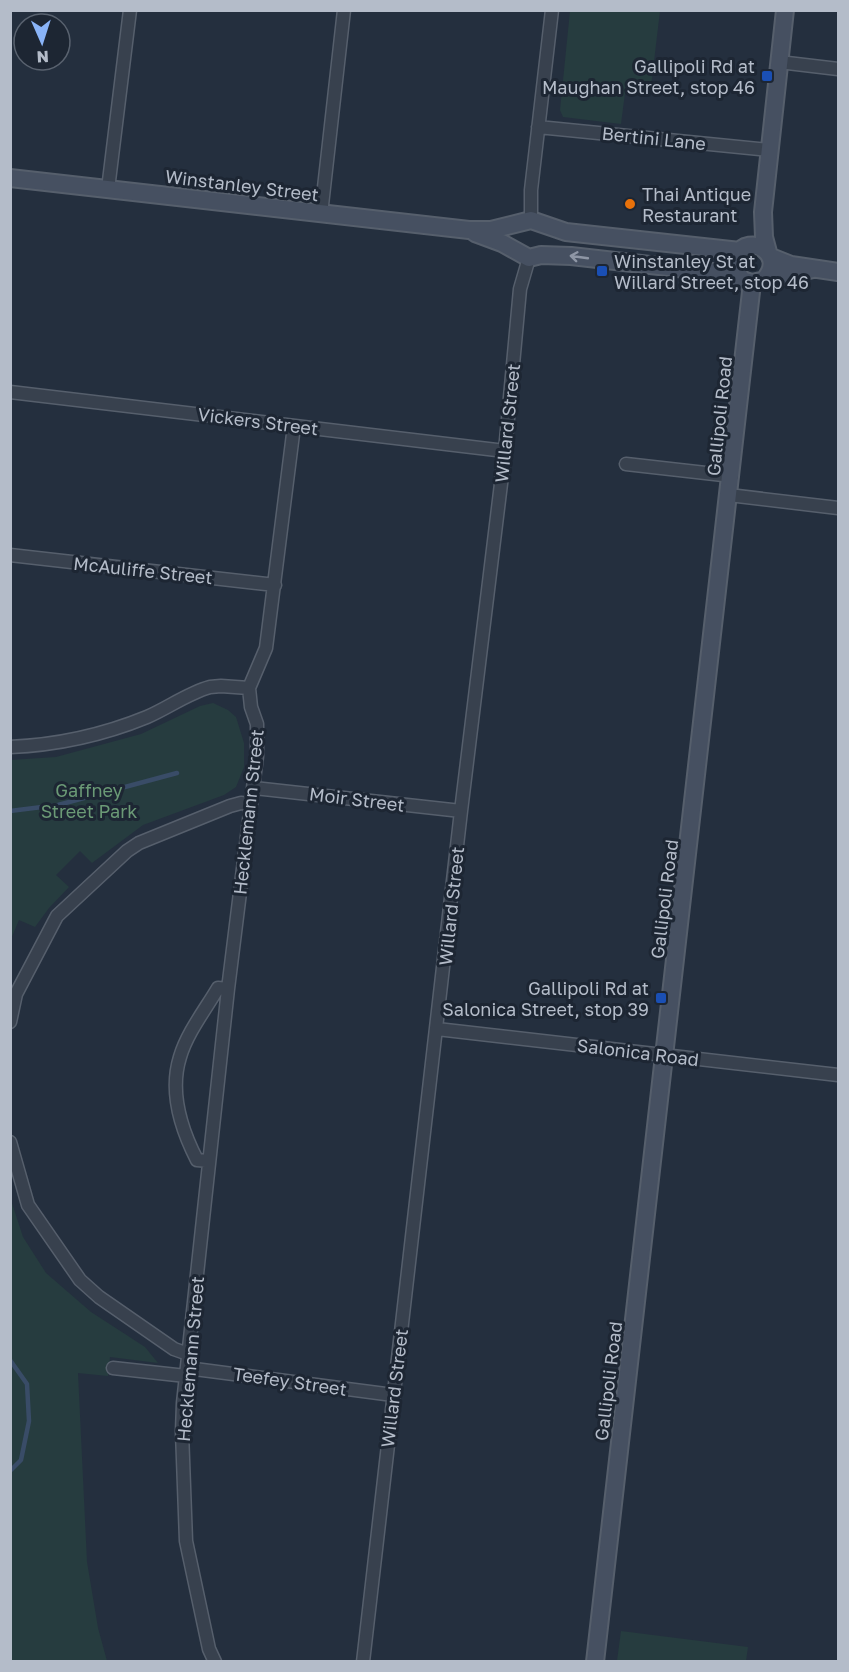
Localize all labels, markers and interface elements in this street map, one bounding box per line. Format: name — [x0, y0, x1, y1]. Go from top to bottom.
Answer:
north arrow — [12, 12, 72, 72]
text: N — [36, 47, 49, 67]
place label: Gallipoli Rd at Maughan Street, stop 46 — [542, 55, 755, 98]
marker: Gallipoli Rd at Maughan Street, stop 46 — [760, 69, 774, 83]
street label: Bertini Lane — [601, 122, 707, 154]
street label: Winstanley Street — [164, 165, 320, 205]
place label: Thai Antique Restaurant — [642, 183, 751, 226]
marker: Thai Antique Restaurant — [623, 197, 637, 211]
place label: Winstanley St at Willard Street, stop 46 — [614, 250, 809, 293]
one-way arrow — [569, 252, 589, 263]
marker: Winstanley St at Willard Street, stop 46 — [595, 264, 609, 278]
street label: Gallipoli Road — [702, 355, 736, 477]
street label: Willard Street — [490, 362, 524, 484]
street label: Vickers Street — [196, 403, 320, 439]
street label: McAuliffe Street — [72, 552, 214, 588]
street label: Hecklemann Street — [228, 728, 268, 896]
park label: Gaffney Street Park — [41, 779, 137, 822]
street label: Moir Street — [308, 782, 406, 816]
street label: Gallipoli Road — [646, 838, 682, 960]
street label: Willard Street — [434, 845, 468, 967]
place label: Gallipoli Rd at Salonica Street, stop 39 — [442, 977, 649, 1020]
marker: Gallipoli Rd at Salonica Street, stop 39 — [654, 991, 668, 1005]
street label: Salonica Road — [576, 1034, 700, 1070]
street label: Hecklemann Street — [172, 1275, 208, 1443]
street label: Gallipoli Road — [590, 1320, 626, 1442]
street label: Willard Street — [376, 1327, 412, 1449]
street label: Teefey Street — [232, 1362, 348, 1400]

